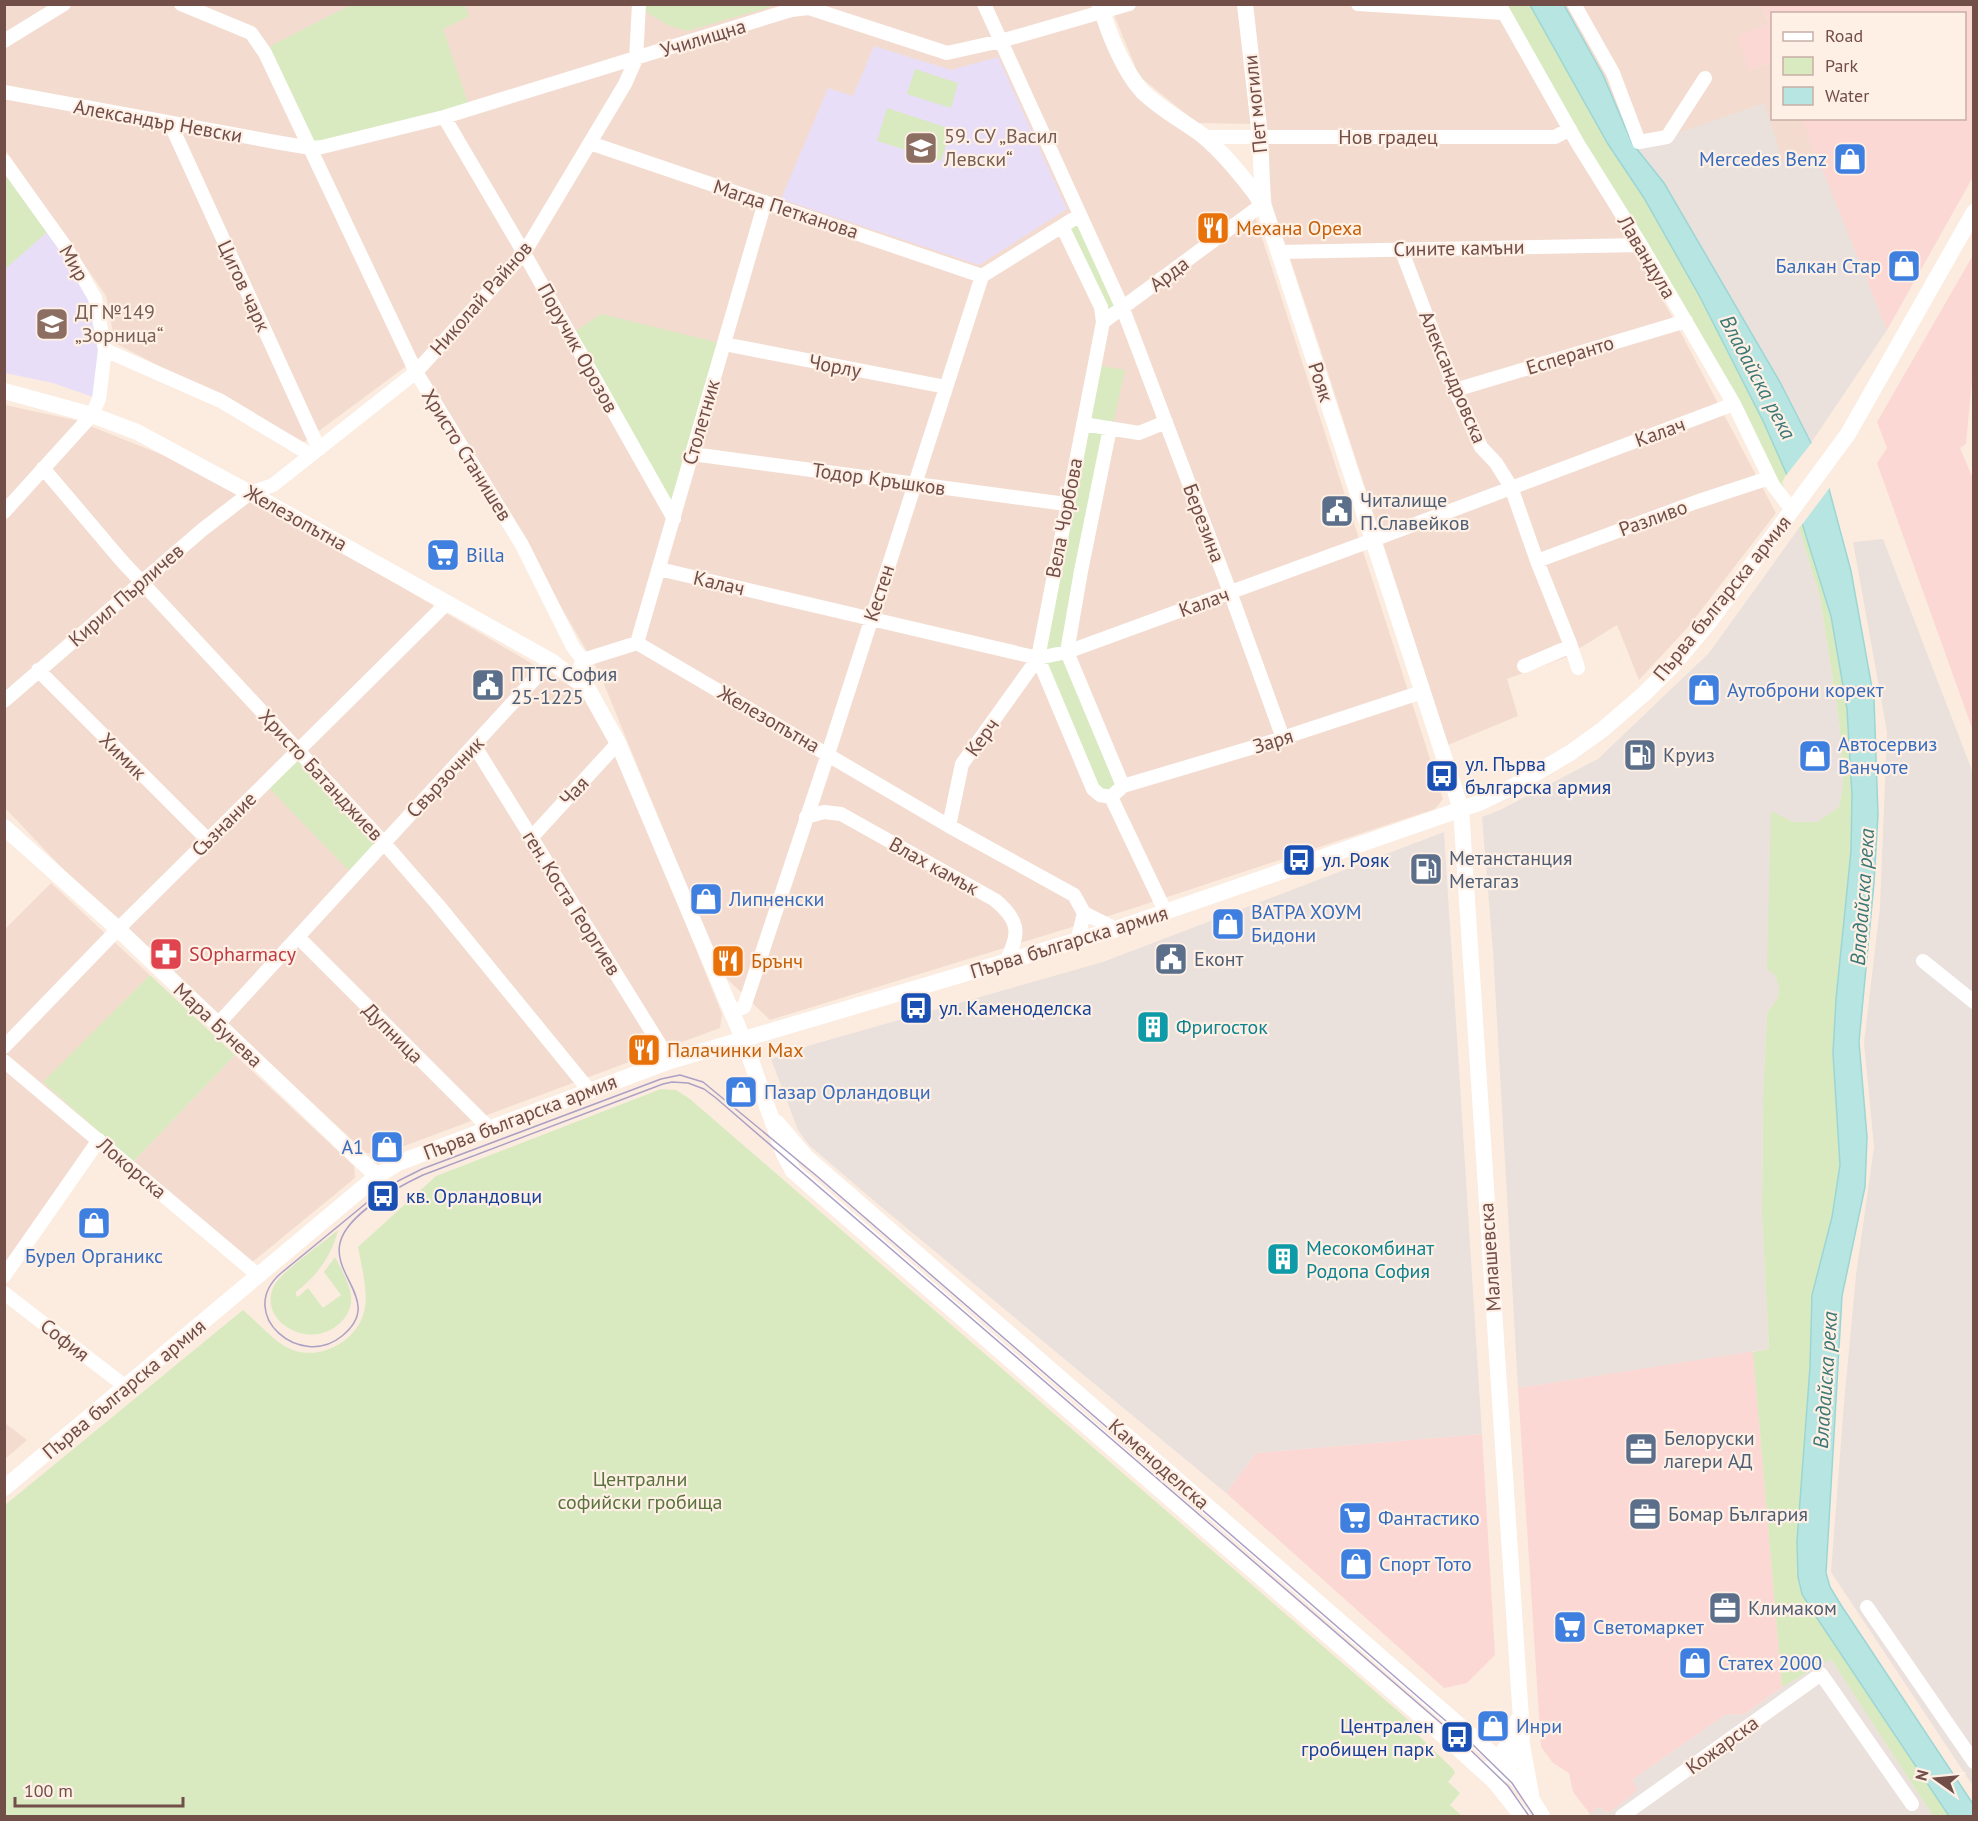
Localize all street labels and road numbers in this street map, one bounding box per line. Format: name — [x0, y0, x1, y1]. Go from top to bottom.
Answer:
street label: Училищна — [657, 13, 749, 63]
street label: Пет могили — [1237, 53, 1273, 155]
street label: Александър Невски — [72, 93, 244, 149]
street label: Нов градец — [1338, 124, 1438, 150]
street label: Магда Петканова — [710, 173, 862, 245]
street label: Лавандула — [1611, 210, 1682, 304]
street label: Сините камъни — [1393, 234, 1525, 262]
street label: Николай Райнов — [424, 235, 538, 361]
street label: Цигов чарк — [212, 236, 277, 336]
street label: Мир — [53, 240, 95, 286]
street label: Арда — [1144, 251, 1194, 297]
street label: Поручик Орозов — [532, 279, 624, 417]
street label: Александровска — [1413, 307, 1493, 447]
street label: Есперанто — [1523, 329, 1617, 381]
street label: Чорлу — [807, 348, 864, 384]
street label: Рояк — [1302, 359, 1340, 406]
street label: Столетник — [676, 376, 726, 468]
street label: Христо Станишев — [416, 384, 518, 526]
street label: Калач — [1631, 411, 1689, 453]
street label: Вела Чорбова — [1040, 456, 1088, 580]
street label: Тодор Кръшков — [811, 457, 947, 501]
street label: Железопътна — [239, 479, 352, 557]
street label: Березина — [1177, 480, 1231, 566]
street label: Разливо — [1615, 494, 1691, 542]
street label: Първа българска армия — [1647, 510, 1797, 686]
street label: Кирил Пърличев — [63, 538, 189, 652]
street label: Кестен — [858, 561, 900, 625]
street label: Калач — [691, 564, 747, 602]
street label: Калач — [1175, 581, 1233, 623]
street label: Железопътна — [712, 679, 825, 759]
street label: Христо Батанджиев — [253, 704, 389, 846]
street label: Керч — [959, 712, 1005, 762]
street label: Заря — [1250, 723, 1296, 759]
street label: Химик — [94, 727, 153, 786]
street label: Свързочник — [400, 730, 490, 823]
street label: Чая — [554, 771, 594, 811]
street label: Съзнание — [186, 786, 262, 862]
street label: ген. Коста Георгиев — [517, 826, 627, 980]
street label: Влах камък — [885, 831, 984, 901]
street label: Първа българска армия — [967, 900, 1171, 984]
street label: Мара Бунева — [168, 977, 268, 1073]
street label: Дупница — [357, 997, 429, 1069]
street label: Първа българска армия — [419, 1068, 621, 1166]
street label: Локорска — [91, 1131, 172, 1205]
street label: Малашевска — [1473, 1202, 1507, 1312]
street label: София — [35, 1313, 95, 1367]
street label: Първа българска армия — [37, 1313, 211, 1465]
street label: Каменоделска — [1103, 1413, 1215, 1515]
street label: Кожарска — [1680, 1710, 1764, 1780]

